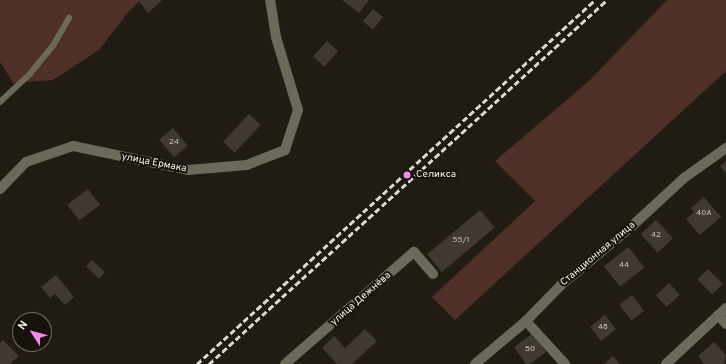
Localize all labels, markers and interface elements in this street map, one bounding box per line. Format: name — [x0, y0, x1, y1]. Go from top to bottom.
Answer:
house number: 24 — [169, 138, 179, 148]
street label: улица Ермака — [121, 151, 187, 175]
marker: Селикса — [401, 169, 413, 181]
place label: Селикса — [416, 169, 456, 181]
house number: 40А — [696, 209, 712, 219]
street label: Станционная улица — [558, 219, 638, 289]
house number: 42 — [651, 231, 661, 241]
house number: 55/1 — [453, 236, 469, 246]
house number: 44 — [619, 261, 629, 271]
street label: улица Дежнёва — [328, 270, 394, 328]
north arrow — [12, 312, 52, 352]
text: N — [15, 318, 31, 333]
house number: 48 — [598, 323, 608, 333]
house number: 50 — [525, 345, 535, 355]

